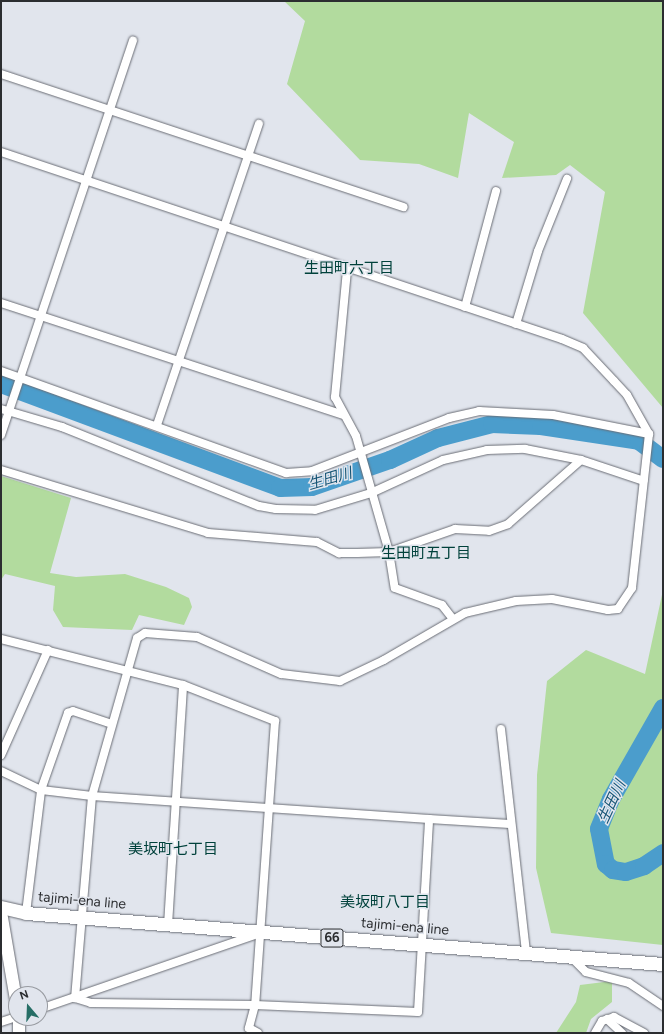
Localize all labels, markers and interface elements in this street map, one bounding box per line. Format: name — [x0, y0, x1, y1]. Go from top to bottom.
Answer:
district label: 生田町六丁目 — [304, 260, 394, 278]
water label: 生田川 — [306, 464, 354, 494]
district label: 生田町五丁目 — [381, 545, 471, 563]
water label: 生田川 — [594, 778, 630, 826]
district label: 美坂町七丁目 — [128, 841, 218, 859]
street label: tajimi-ena line — [37, 889, 127, 913]
district label: 美坂町八丁目 — [340, 894, 430, 912]
street label: tajimi-ena line — [360, 915, 450, 939]
road number: 66 — [320, 927, 344, 949]
north arrow — [8, 986, 48, 1026]
text: N — [18, 988, 30, 1003]

